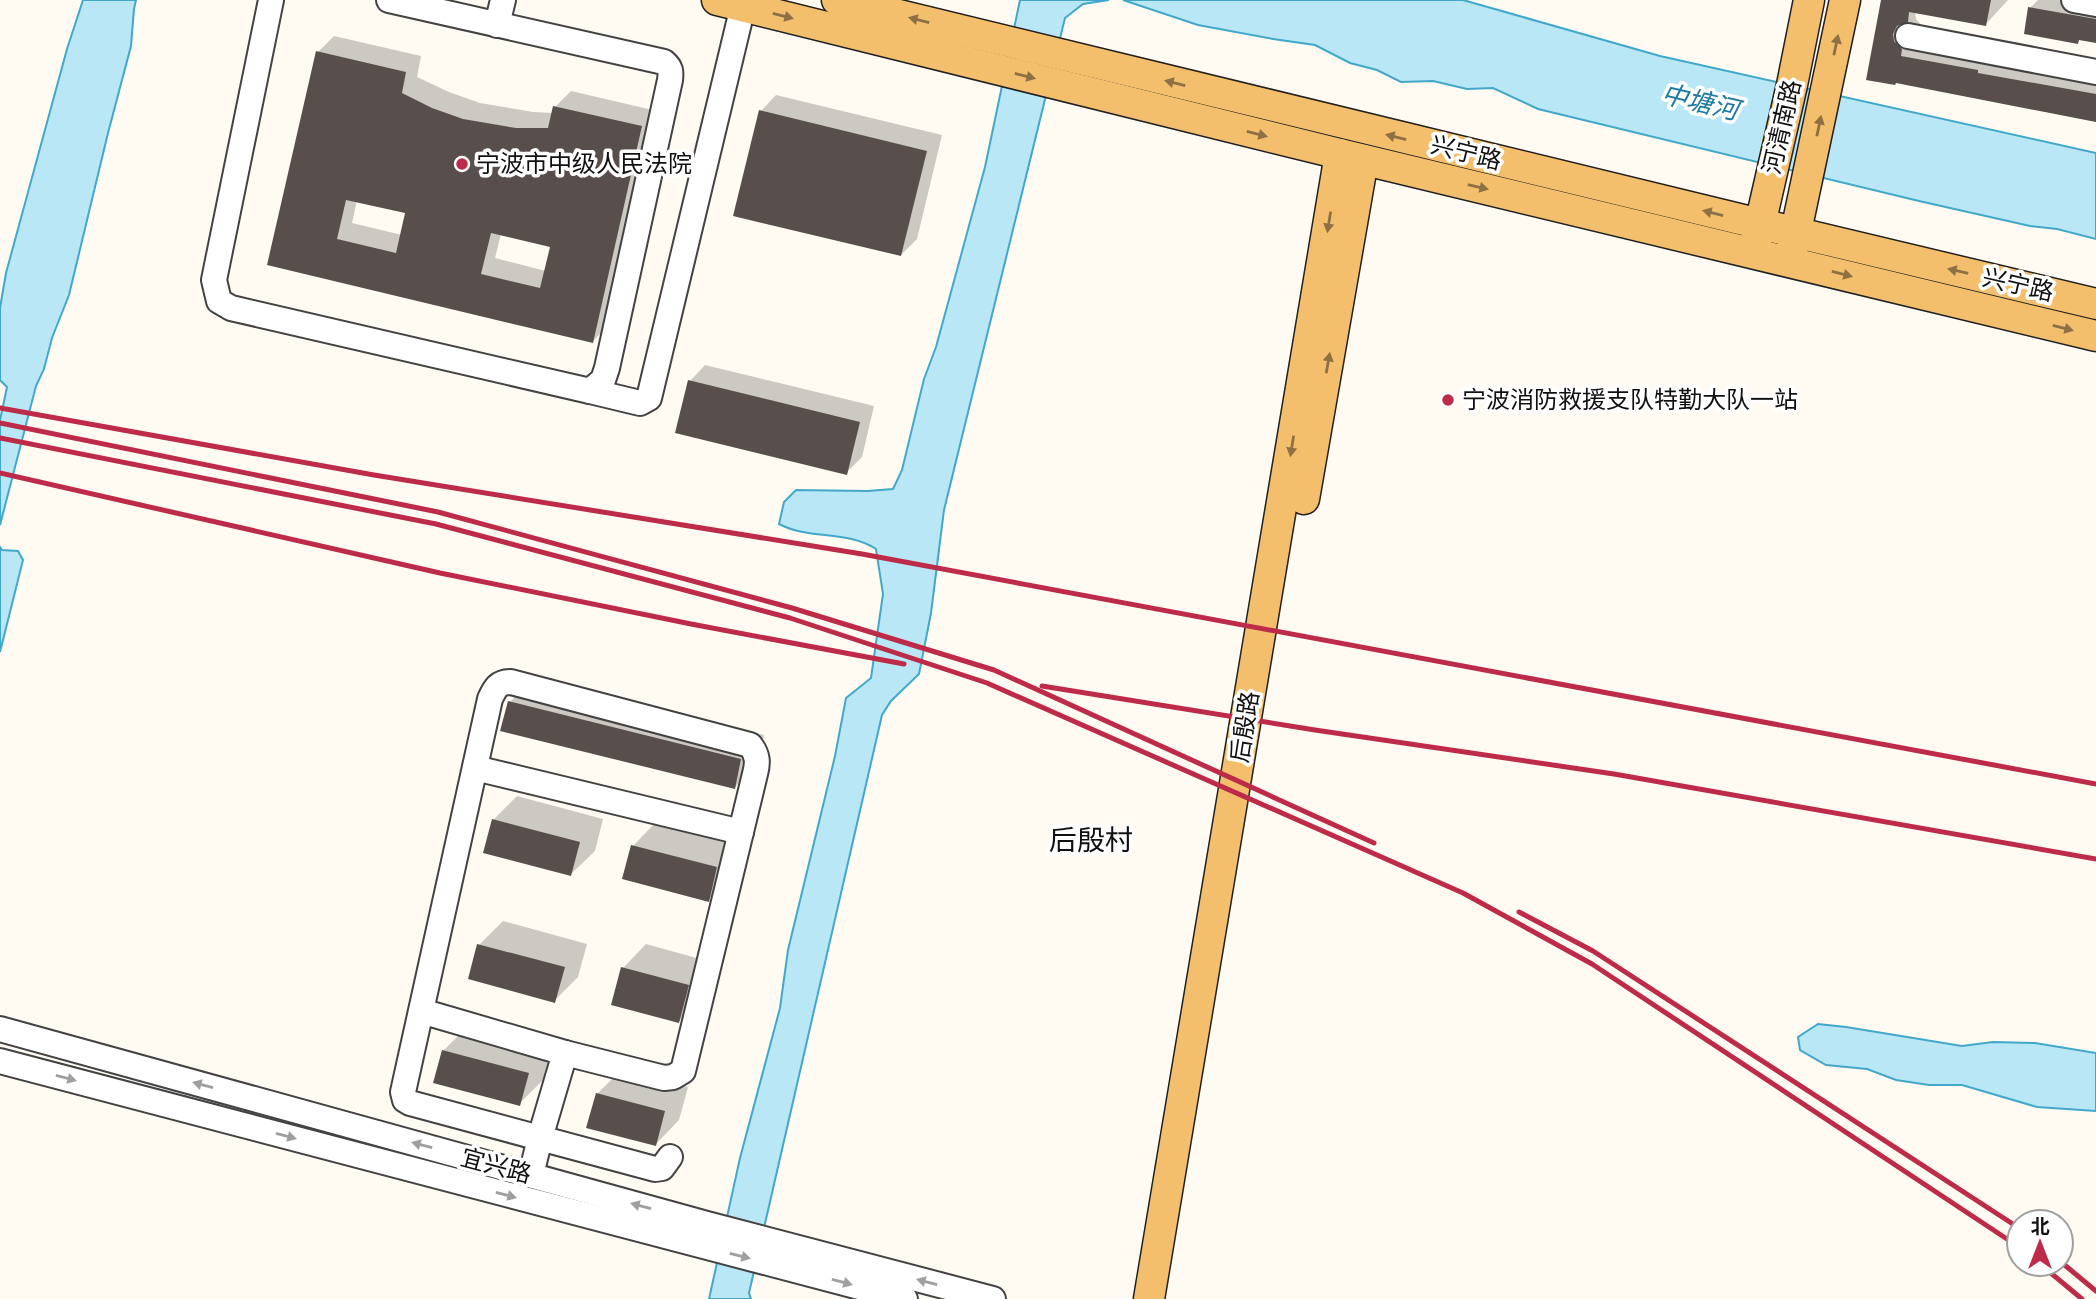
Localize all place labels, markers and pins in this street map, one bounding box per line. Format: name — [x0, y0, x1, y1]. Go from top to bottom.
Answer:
place label: 宁波市中级人民法院 — [476, 150, 692, 178]
marker: 宁波市中级人民法院 — [454, 156, 470, 172]
place label: 宁波消防救援支队特勤大队一站 — [1462, 386, 1798, 414]
marker: 宁波消防救援支队特勤大队一站 — [1440, 392, 1456, 408]

